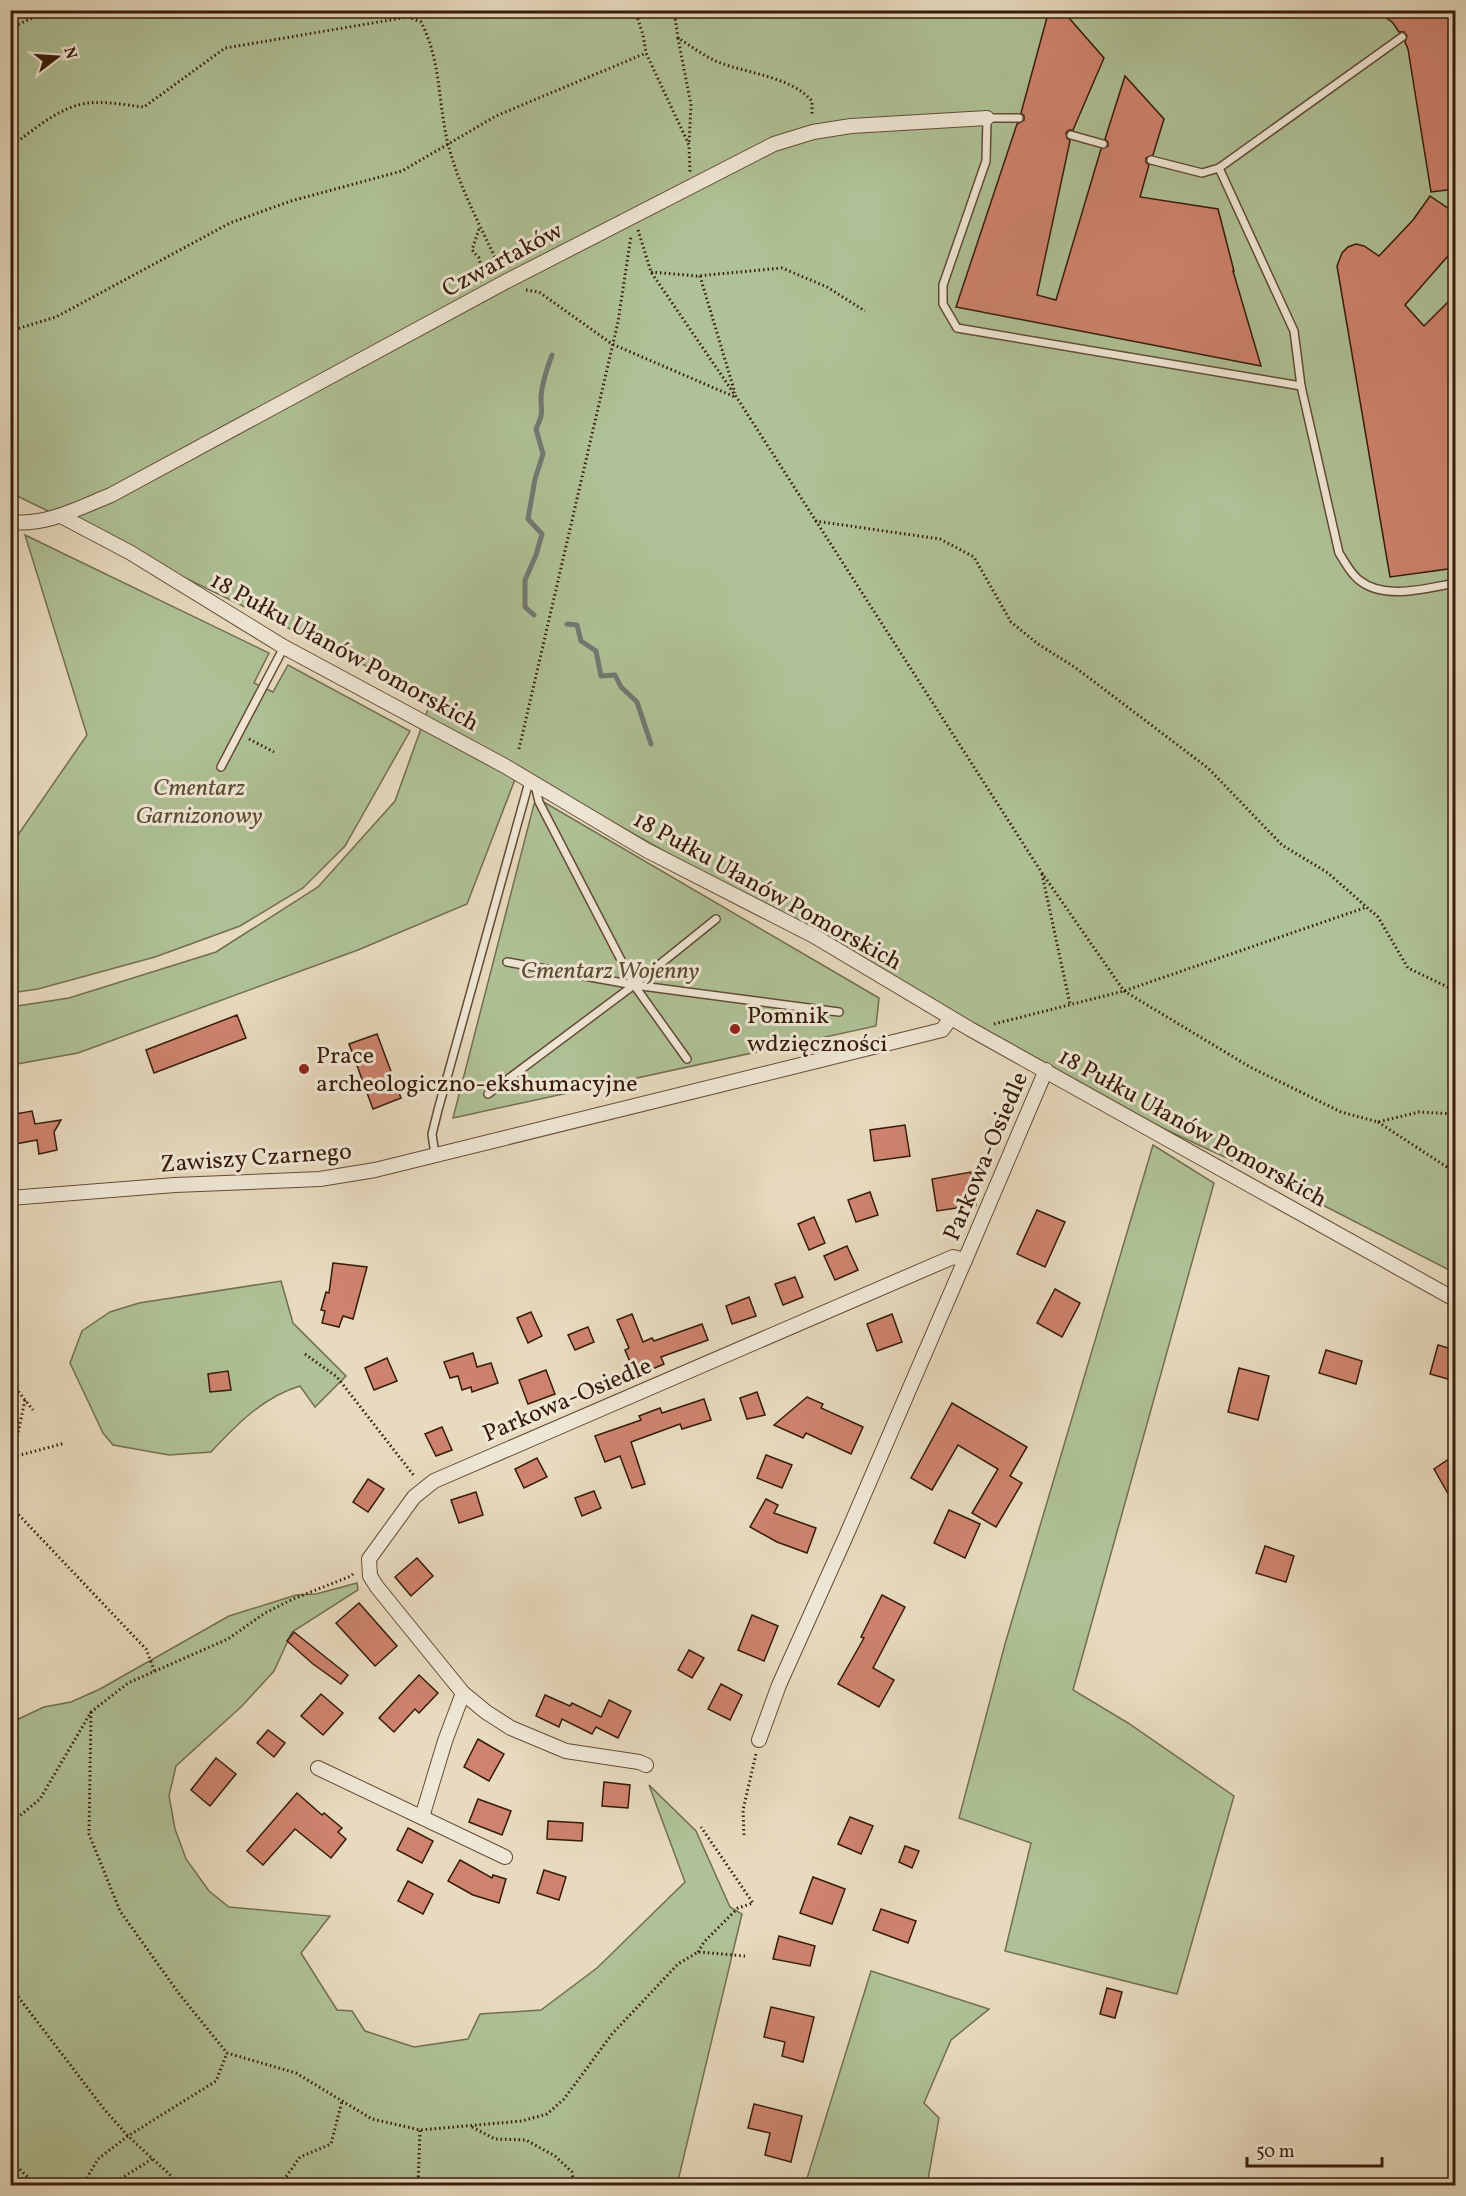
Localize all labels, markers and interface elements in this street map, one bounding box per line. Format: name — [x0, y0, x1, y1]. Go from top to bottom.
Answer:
north arrow — [27, 27, 87, 87]
text: N — [57, 44, 82, 62]
street label: Czwartaków — [436, 214, 570, 307]
street label: 18 Pułku Ułanów Pomorskich — [203, 565, 485, 741]
park label: Cmentarz Garnizonowy — [135, 772, 263, 834]
street label: 18 Pułku Ułanów Pomorskich — [626, 804, 908, 980]
park label: Cmentarz Wojenny — [521, 955, 699, 989]
place label: Pomnik wdzięczności — [747, 1000, 888, 1062]
marker: Pomnik wdzięczności — [728, 1022, 742, 1036]
place label: Prace archeologiczno-ekshumacyjne — [316, 1040, 638, 1102]
street label: 18 Pułku Ułanów Pomorskich — [1051, 1041, 1333, 1217]
marker: Prace archeologiczno-ekshumacyjne — [297, 1062, 311, 1076]
street label: Parkowa-Osiedle — [936, 1067, 1038, 1247]
street label: Zawiszy Czarnego — [159, 1135, 353, 1183]
street label: Parkowa-Osiedle — [478, 1350, 658, 1452]
scale bar — [1247, 2130, 1382, 2168]
text: 50 m — [1256, 2140, 1295, 2165]

